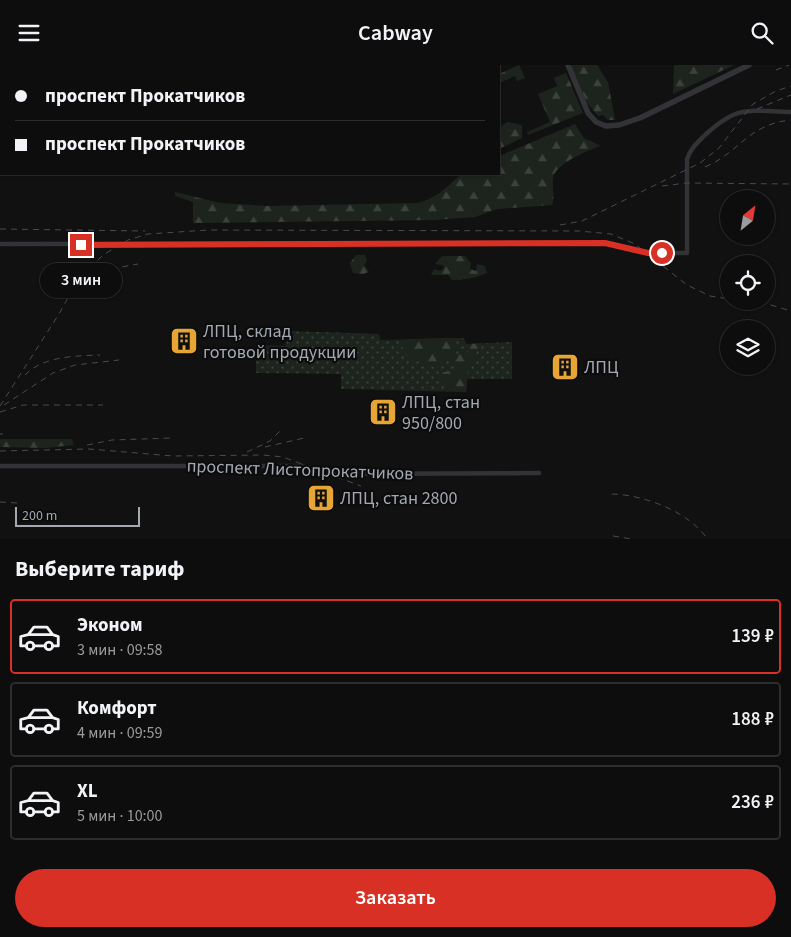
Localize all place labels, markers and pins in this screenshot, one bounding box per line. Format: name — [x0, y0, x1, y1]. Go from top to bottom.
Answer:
place label: ЛПЦ, склад готовой продукции — [203, 319, 356, 365]
building icon: ЛПЦ, склад готовой продукции — [169, 326, 199, 356]
building icon: ЛПЦ — [550, 352, 580, 382]
place label: ЛПЦ — [584, 355, 619, 380]
place label: ЛПЦ, стан 950/800 — [402, 390, 480, 436]
building icon: ЛПЦ, стан 950/800 — [368, 397, 398, 427]
building icon: ЛПЦ, стан 2800 — [306, 483, 336, 513]
place label: ЛПЦ, стан 2800 — [340, 486, 457, 511]

